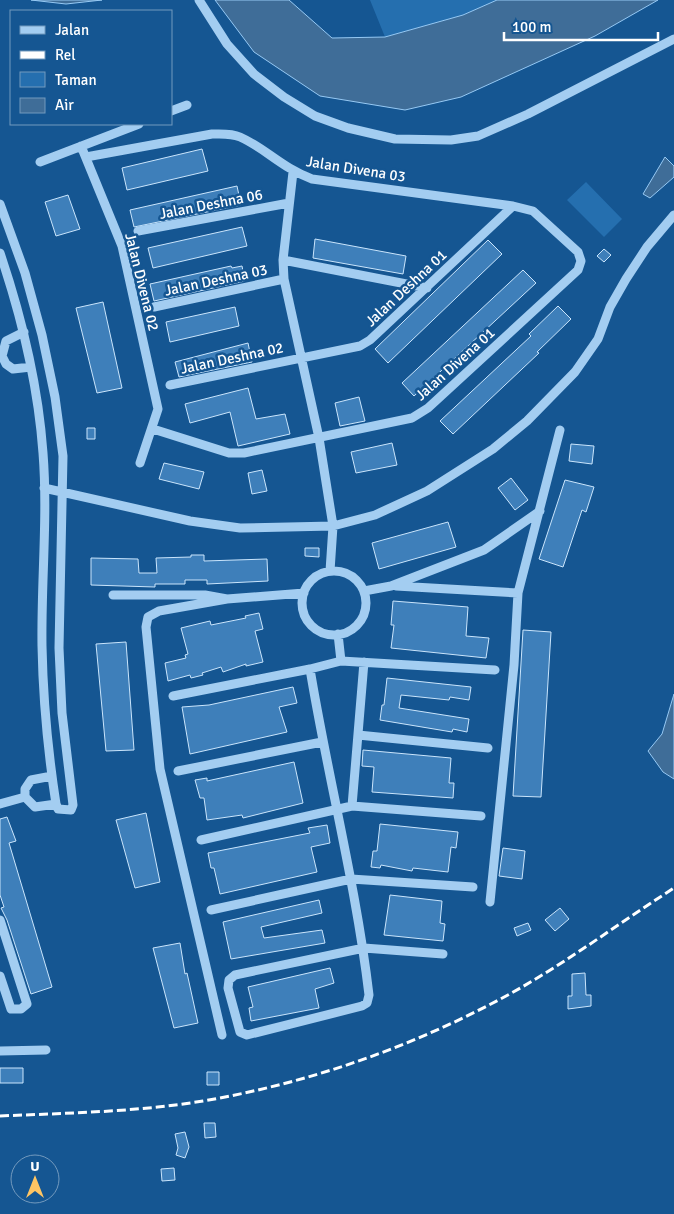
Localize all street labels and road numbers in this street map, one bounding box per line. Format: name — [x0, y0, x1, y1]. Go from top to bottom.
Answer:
street label: Jalan Divena 03 — [305, 152, 407, 186]
street label: Jalan Deshna 06 — [158, 185, 264, 223]
street label: Jalan Divena 02 — [121, 231, 163, 333]
street label: Jalan Deshna 01 — [362, 246, 450, 330]
street label: Jalan Deshna 03 — [163, 260, 269, 300]
street label: Jalan Divena 01 — [412, 324, 498, 404]
street label: Jalan Deshna 02 — [179, 338, 285, 378]

